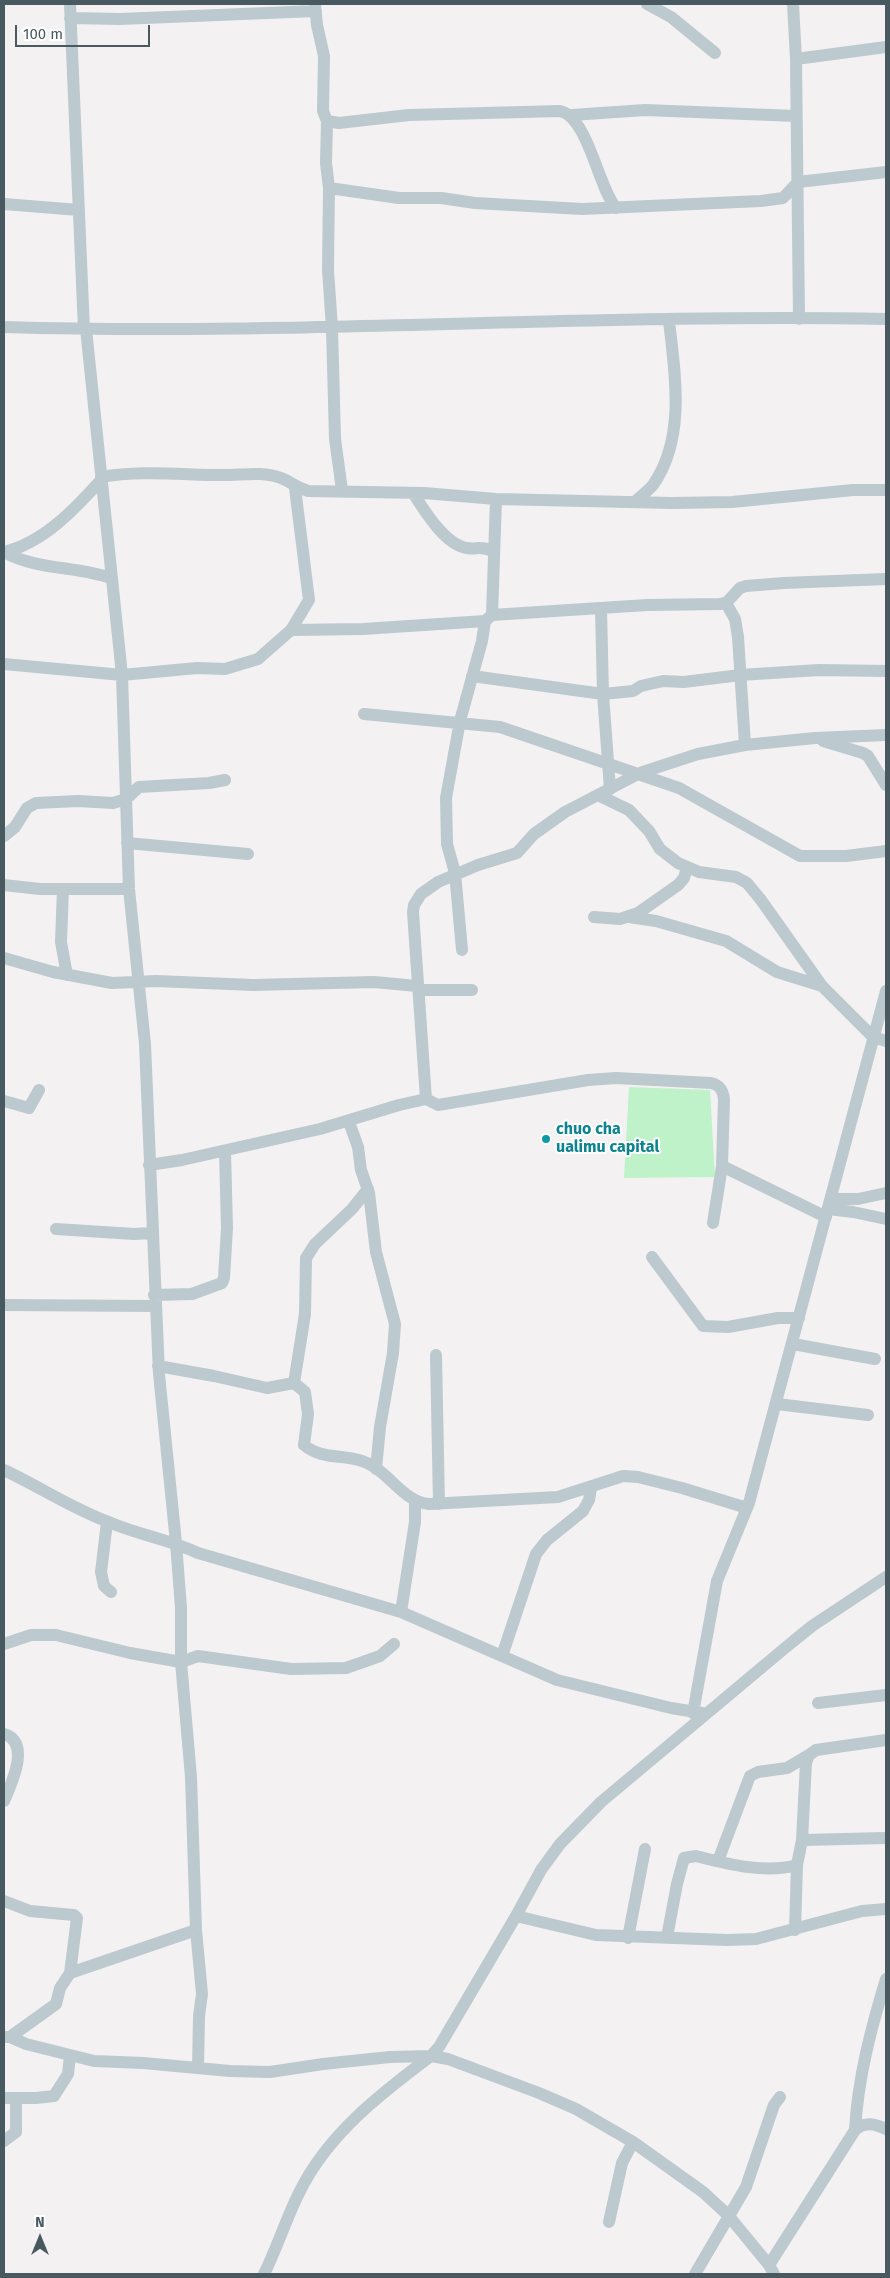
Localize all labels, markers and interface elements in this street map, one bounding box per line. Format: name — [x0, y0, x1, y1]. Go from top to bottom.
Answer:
scale bar — [18, 15, 152, 47]
text: 100 m — [23, 25, 63, 43]
place label: chuo cha ualimu capital — [556, 1120, 659, 1158]
marker: chuo cha ualimu capital — [540, 1133, 552, 1145]
north arrow — [15, 2213, 65, 2263]
text: N — [35, 2214, 45, 2231]

